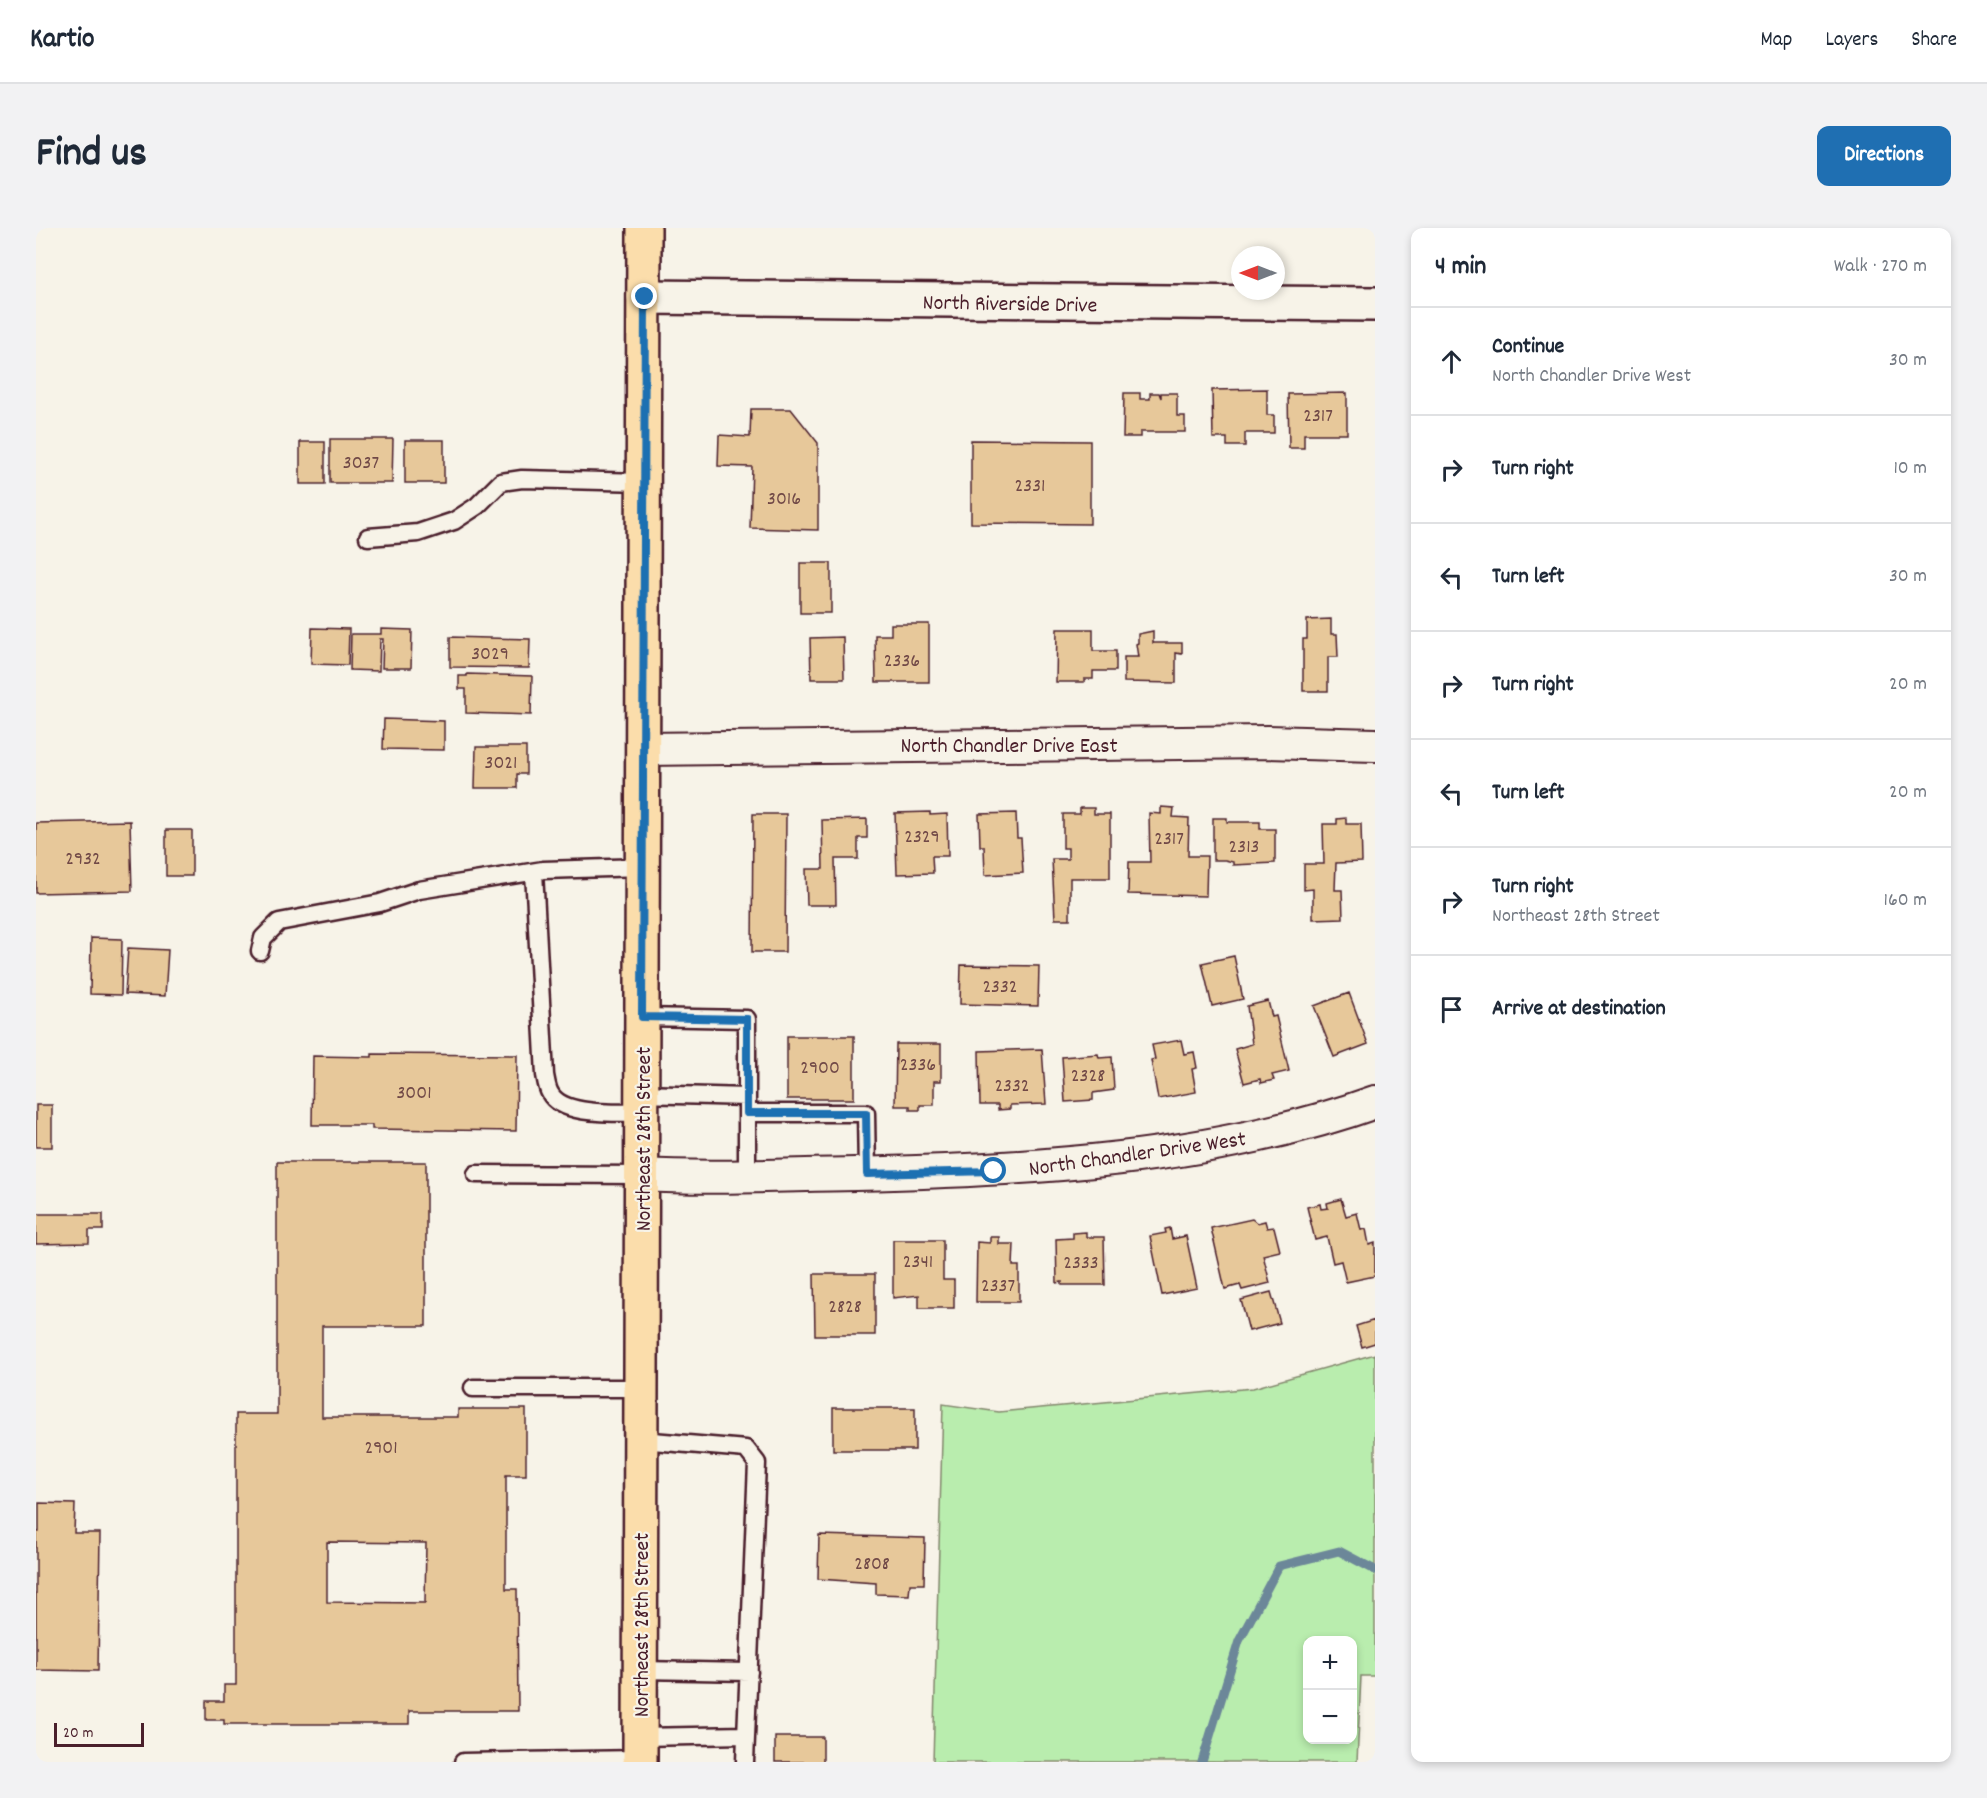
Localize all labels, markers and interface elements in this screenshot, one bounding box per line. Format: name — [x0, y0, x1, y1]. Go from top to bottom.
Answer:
text: Kartio — [30, 21, 94, 61]
text: Map — [1761, 26, 1792, 56]
text: Layers — [1825, 26, 1878, 56]
text: Share — [1911, 26, 1957, 56]
text: Find us — [36, 126, 147, 186]
button: Directions — [1817, 126, 1951, 186]
north arrow — [1231, 246, 1285, 300]
text: 4 min — [1435, 249, 1486, 286]
text: Walk · 270 m — [1834, 253, 1927, 281]
route end — [631, 283, 657, 309]
street label: North Riverside Drive — [922, 288, 1097, 323]
text: Continue — [1492, 332, 1564, 363]
icon: ahead — [1435, 345, 1468, 378]
text: 30 m — [1889, 347, 1927, 375]
text: North Chandler Drive West — [1492, 363, 1691, 391]
house number: 2317 — [1303, 403, 1333, 431]
house number: 3037 — [343, 450, 379, 478]
icon: right — [1435, 453, 1468, 486]
text: Turn right — [1492, 454, 1574, 485]
text: 10 m — [1893, 455, 1927, 483]
house number: 2331 — [1015, 473, 1045, 501]
house number: 3016 — [767, 486, 801, 514]
icon: left — [1435, 561, 1468, 594]
text: Turn left — [1492, 562, 1564, 593]
text: 30 m — [1889, 563, 1927, 591]
house number: 3029 — [471, 641, 509, 669]
house number: 2336 — [884, 648, 920, 676]
icon: right — [1435, 669, 1468, 702]
text: Turn right — [1492, 670, 1574, 701]
text: 20 m — [1889, 671, 1927, 699]
street label: North Chandler Drive East — [900, 732, 1118, 763]
house number: 3021 — [485, 750, 517, 778]
icon: left — [1435, 777, 1468, 810]
text: Turn left — [1492, 778, 1564, 809]
text: 20 m — [1889, 779, 1927, 807]
house number: 2329 — [904, 824, 940, 852]
house number: 2317 — [1154, 826, 1184, 854]
house number: 2313 — [1229, 834, 1259, 862]
house number: 2932 — [65, 846, 101, 874]
text: Turn right — [1492, 872, 1574, 903]
icon: right — [1435, 885, 1468, 918]
text: 160 m — [1884, 887, 1927, 915]
text: Northeast 28th Street — [1492, 903, 1660, 931]
house number: 2332 — [982, 974, 1018, 1002]
icon: arrive — [1435, 993, 1468, 1026]
text: Arrive at destination — [1492, 994, 1666, 1025]
street label: Northeast 28th Street — [630, 1047, 661, 1231]
house number: 2336 — [900, 1052, 936, 1080]
house number: 2900 — [800, 1055, 840, 1083]
house number: 2328 — [1071, 1063, 1105, 1091]
house number: 2332 — [994, 1073, 1030, 1101]
house number: 3001 — [396, 1080, 432, 1108]
street label: North Chandler Drive West — [1027, 1125, 1248, 1186]
route start — [980, 1157, 1006, 1183]
house number: 2341 — [903, 1249, 933, 1277]
house number: 2333 — [1063, 1250, 1099, 1278]
house number: 2337 — [981, 1273, 1015, 1301]
house number: 2828 — [828, 1294, 862, 1322]
house number: 2901 — [364, 1435, 398, 1463]
street label: Northeast 28th Street — [628, 1533, 659, 1717]
house number: 2808 — [854, 1551, 890, 1579]
map controls — [1303, 1636, 1357, 1744]
button: + — [1303, 1636, 1357, 1690]
button: − — [1303, 1690, 1357, 1744]
scale bar — [54, 1720, 144, 1748]
text: 20 m — [63, 1722, 93, 1745]

